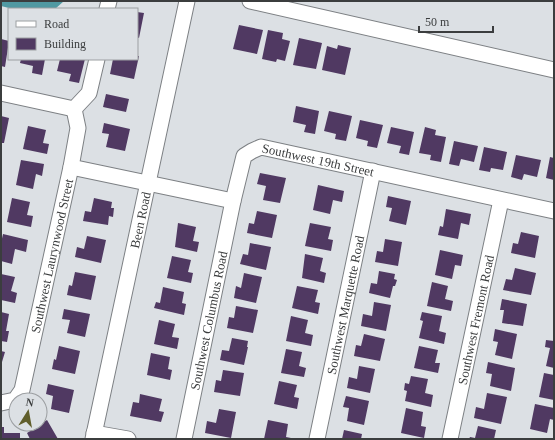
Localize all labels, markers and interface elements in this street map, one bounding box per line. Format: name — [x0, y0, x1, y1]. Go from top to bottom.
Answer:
legend — [8, 8, 138, 60]
scale bar — [419, 8, 493, 34]
text: 50 m — [425, 15, 450, 29]
text: Road — [44, 17, 69, 31]
text: Building — [44, 37, 86, 51]
street label: Southwest 19th Street — [261, 140, 376, 179]
street label: Southwest Laurynwood Street — [27, 177, 76, 334]
street label: Been Road — [127, 190, 153, 250]
street label: Southwest Marquette Road — [323, 234, 367, 376]
street label: Southwest Columbus Road — [187, 249, 230, 391]
street label: Southwest Fremont Road — [454, 253, 497, 386]
north arrow — [8, 392, 48, 432]
text: N — [25, 396, 35, 409]

